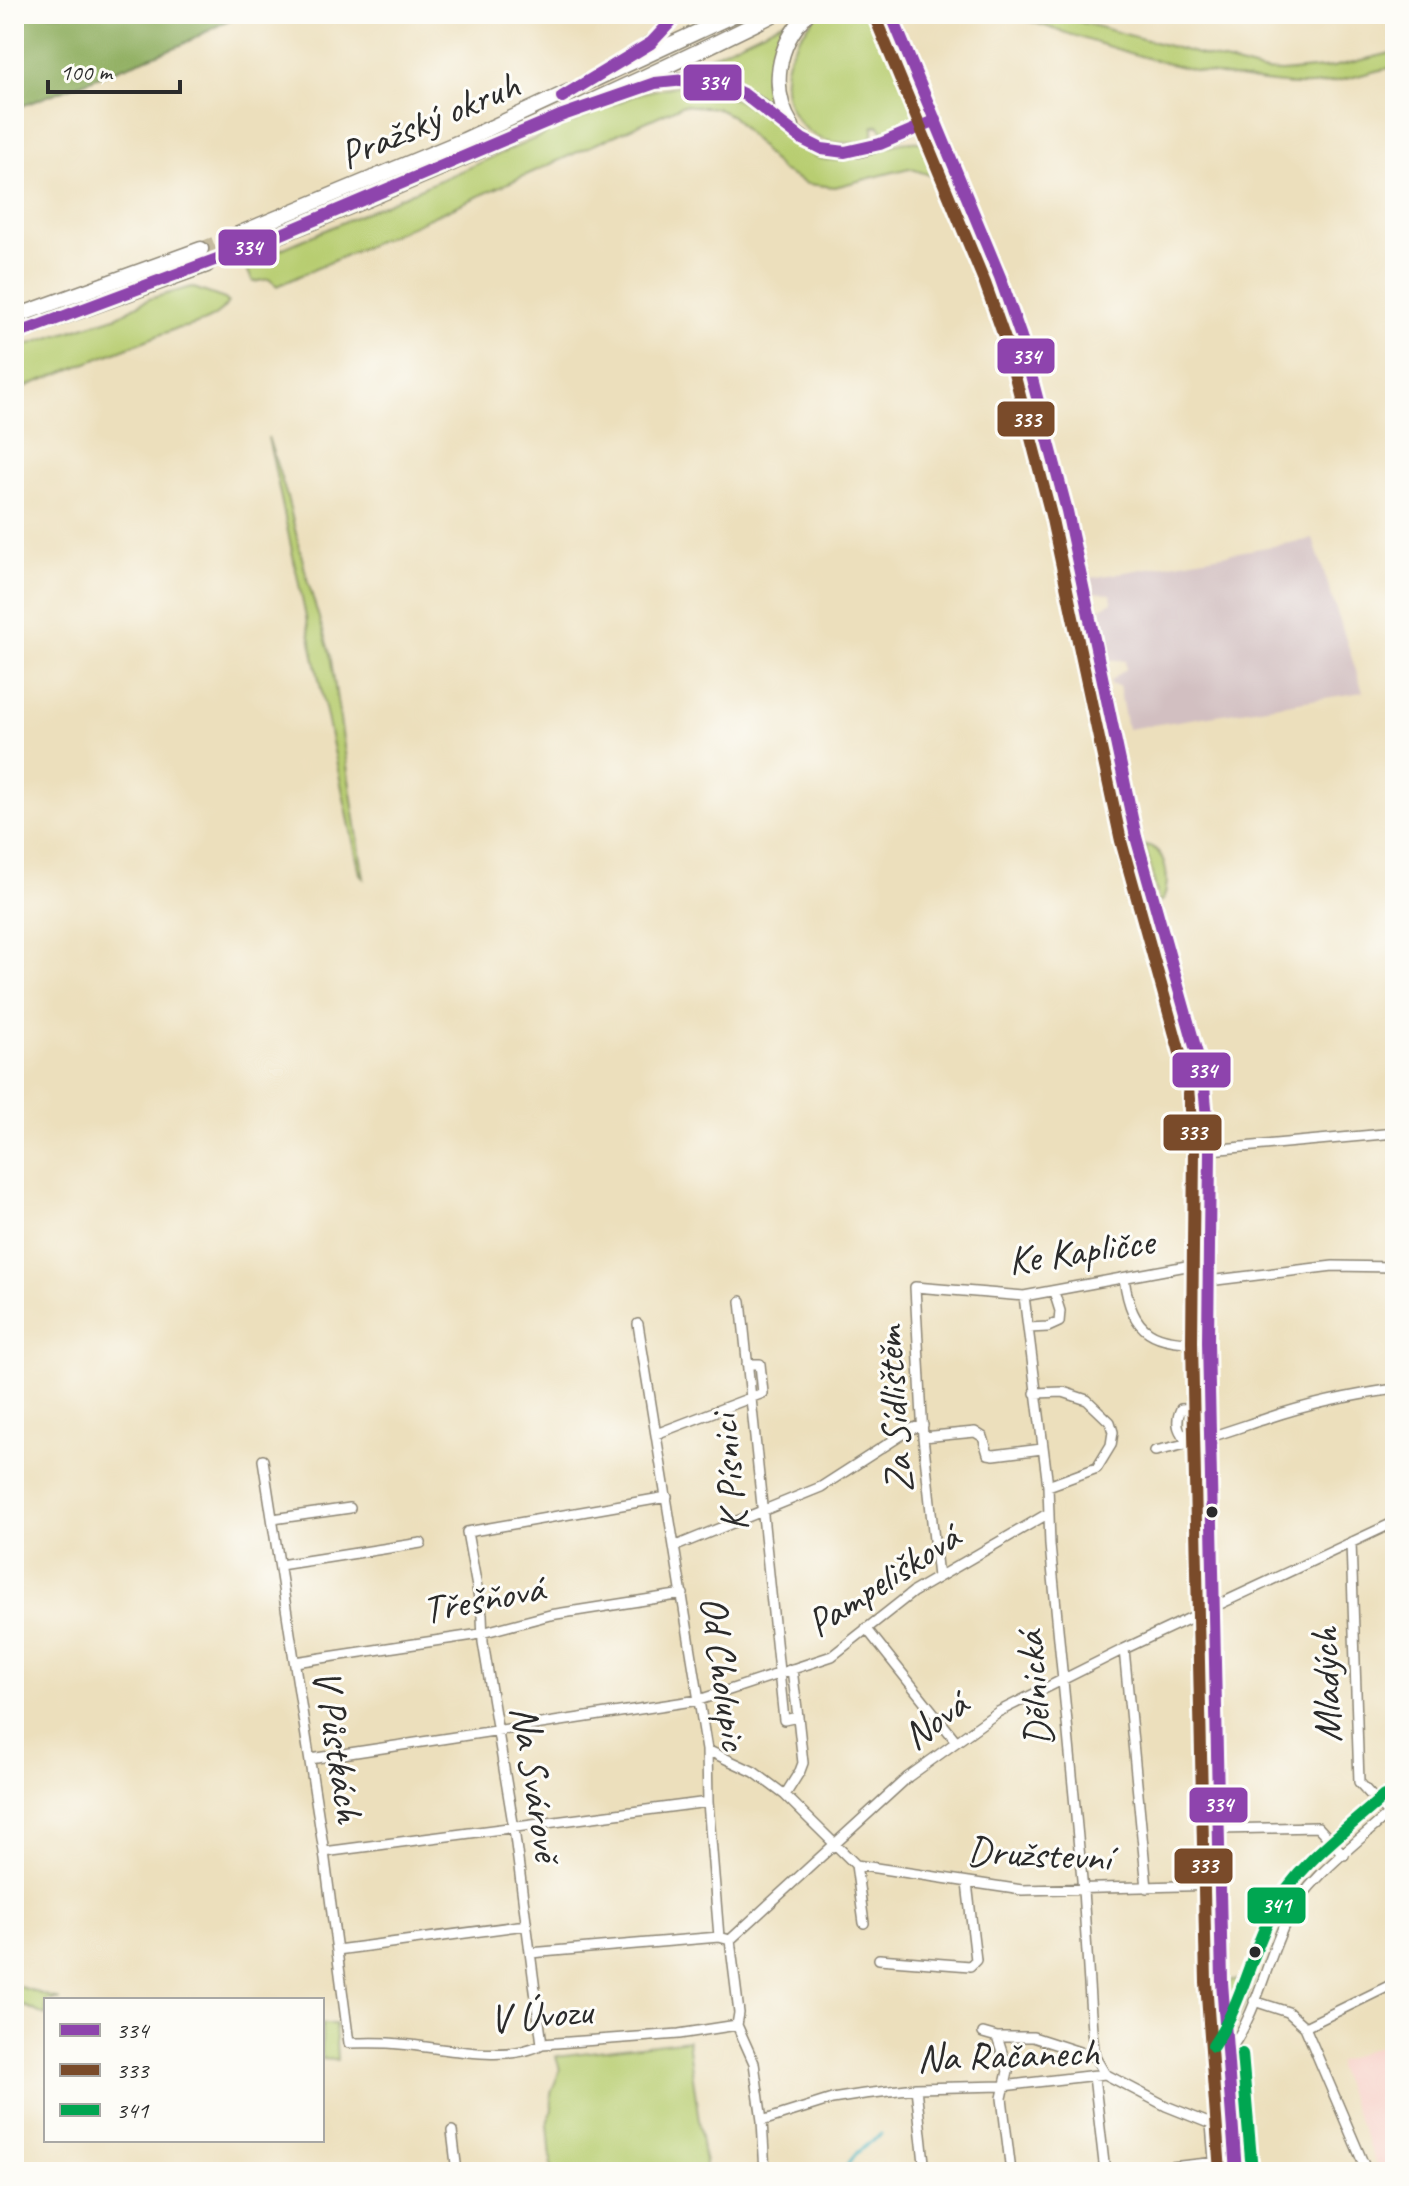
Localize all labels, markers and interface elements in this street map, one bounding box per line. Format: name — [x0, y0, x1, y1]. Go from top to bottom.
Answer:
scale bar — [48, 44, 180, 94]
text: 100 m — [60, 57, 114, 87]
street label: Pražský okruh — [332, 59, 527, 180]
line badge: 334 — [682, 63, 743, 102]
text: 334 — [698, 69, 731, 97]
line badge: 334 — [217, 228, 278, 267]
text: 334 — [232, 234, 265, 262]
line badge: 334 — [996, 337, 1056, 375]
text: 334 — [1011, 343, 1044, 371]
line badge: 333 — [996, 400, 1056, 438]
text: 333 — [1011, 406, 1043, 434]
line badge: 334 — [1171, 1051, 1232, 1089]
text: 334 — [1187, 1057, 1220, 1085]
line badge: 333 — [1162, 1113, 1223, 1152]
text: 333 — [1177, 1119, 1209, 1147]
street label: Ke Kapličce — [1005, 1216, 1160, 1286]
street label: Za Sídlištěm — [863, 1322, 925, 1495]
street label: K Písnici — [698, 1407, 760, 1534]
unlabelled marker — [1204, 1504, 1220, 1520]
street label: Pampelišková — [797, 1510, 972, 1648]
street label: Třešňová — [418, 1562, 551, 1635]
street label: Od Cholupic — [688, 1593, 760, 1755]
street label: Mladých — [1299, 1625, 1353, 1743]
street label: Dělnická — [1004, 1626, 1064, 1749]
street label: V Půstkách — [301, 1666, 375, 1828]
street label: Nová — [892, 1677, 980, 1761]
street label: Na Svárově — [499, 1702, 574, 1870]
line badge: 334 — [1188, 1786, 1249, 1824]
text: 334 — [1203, 1791, 1236, 1819]
street label: Družstevní — [966, 1825, 1120, 1883]
line badge: 333 — [1173, 1847, 1234, 1885]
text: 333 — [1188, 1852, 1220, 1880]
line badge: 341 — [1246, 1886, 1307, 1925]
text: 341 — [1261, 1892, 1293, 1920]
unlabelled marker — [1247, 1944, 1263, 1960]
street label: V Úvozu — [487, 1985, 597, 2044]
legend — [44, 1998, 324, 2142]
text: 334 — [116, 2015, 151, 2045]
street label: Na Račanech — [916, 2027, 1101, 2083]
text: 333 — [116, 2055, 151, 2085]
text: 341 — [116, 2095, 150, 2125]

